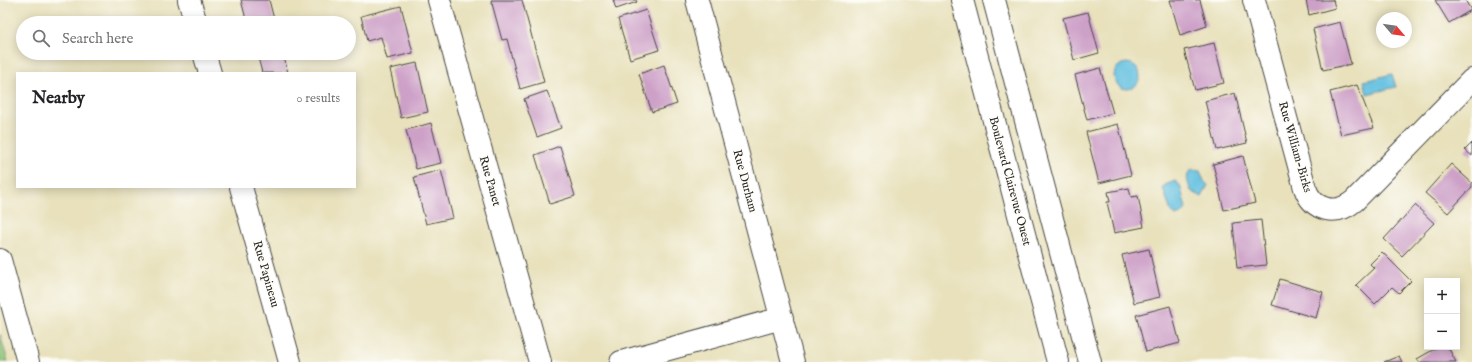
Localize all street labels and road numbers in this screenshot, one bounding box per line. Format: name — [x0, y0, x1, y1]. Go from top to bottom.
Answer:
street label: Rue William-Birks — [1275, 100, 1315, 194]
street label: Boulevard Clairevue Ouest — [986, 115, 1034, 247]
street label: Rue Durham — [729, 148, 761, 214]
street label: Rue Panet — [476, 154, 504, 208]
street label: Rue Papineau — [248, 239, 283, 309]

